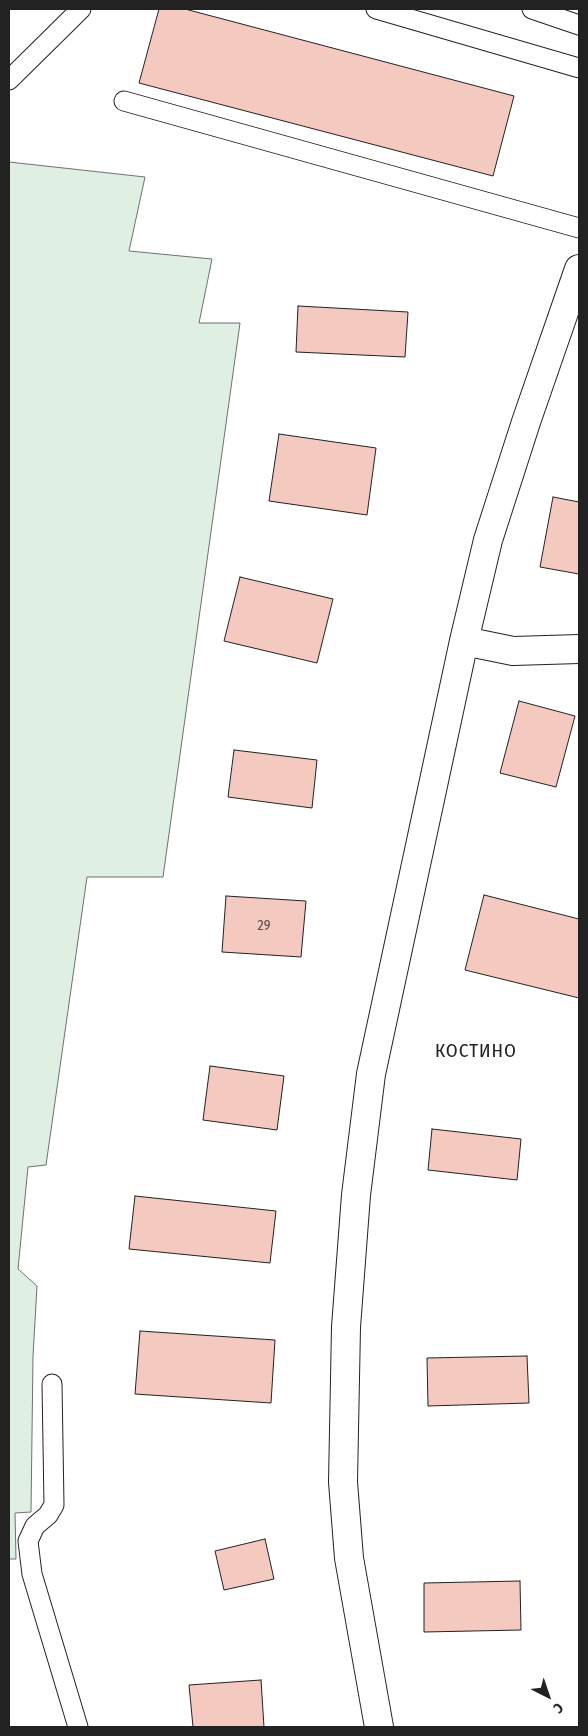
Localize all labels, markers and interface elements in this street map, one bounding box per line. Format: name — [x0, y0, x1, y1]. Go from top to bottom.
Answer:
house number: 29 — [258, 918, 270, 934]
district label: КОСТИНО — [434, 1041, 518, 1063]
north arrow — [523, 1671, 573, 1721]
text: С — [550, 1699, 567, 1717]

